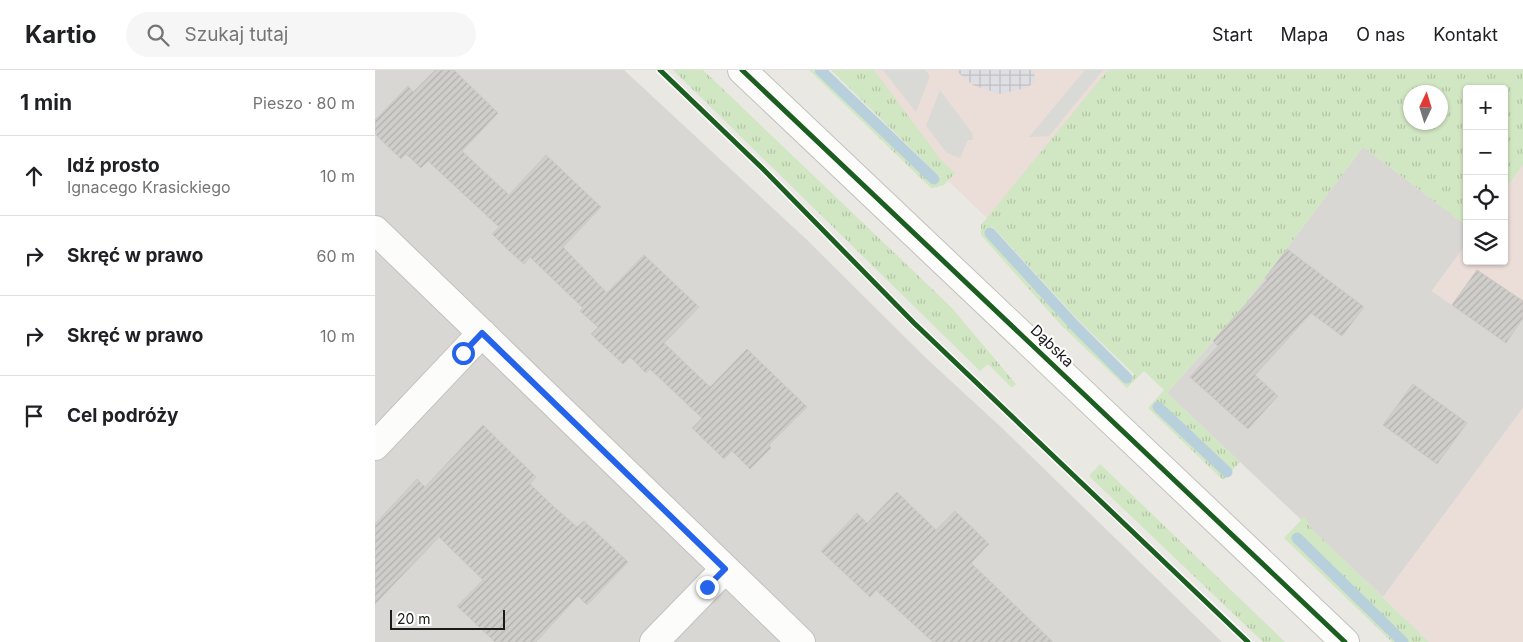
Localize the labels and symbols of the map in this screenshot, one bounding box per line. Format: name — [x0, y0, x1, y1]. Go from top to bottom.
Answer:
north arrow — [1403, 85, 1448, 130]
street label: Dąbska — [1027, 320, 1078, 371]
route start — [452, 342, 475, 365]
route end — [696, 576, 719, 599]
scale bar — [390, 607, 505, 630]

